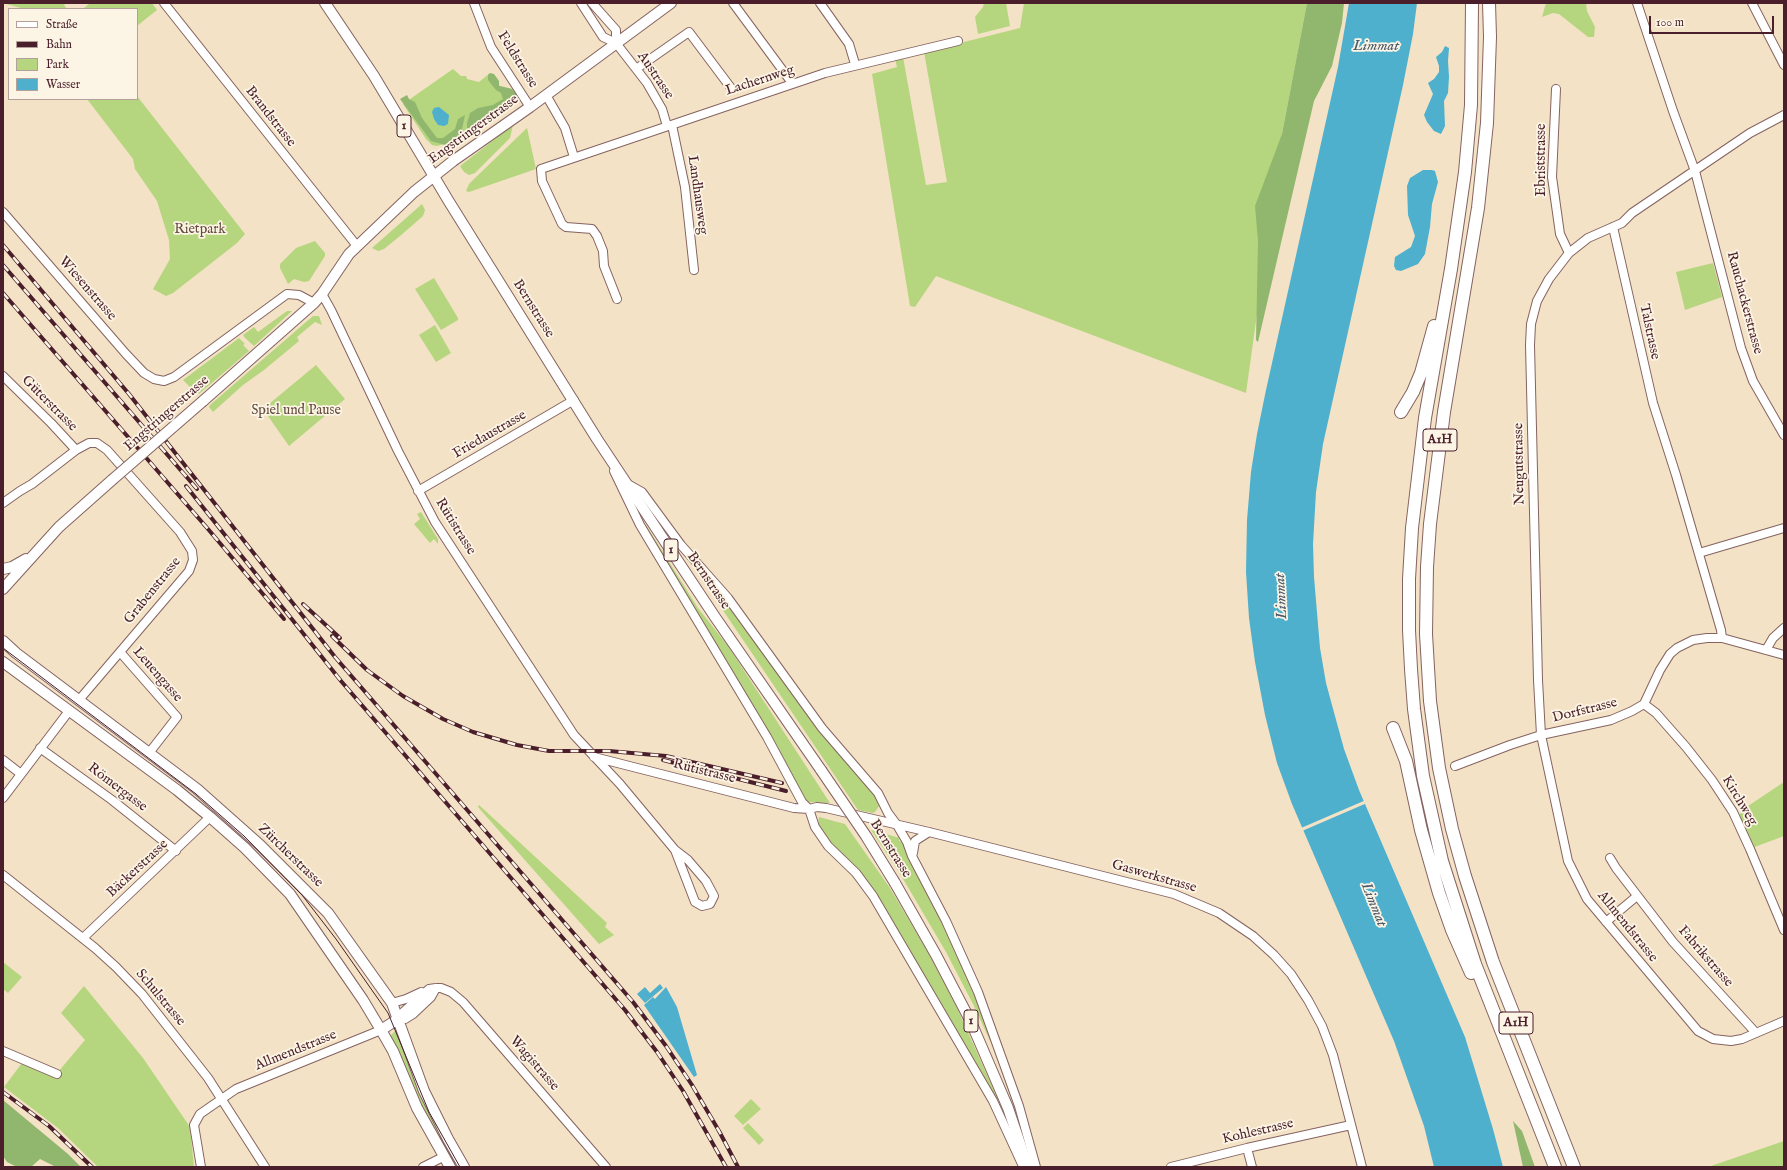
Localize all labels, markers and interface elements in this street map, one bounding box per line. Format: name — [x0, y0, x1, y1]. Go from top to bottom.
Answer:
legend — [8, 8, 138, 100]
scale bar — [1651, 8, 1776, 34]
text: 100 m — [1656, 15, 1684, 30]
text: Straße — [46, 17, 78, 32]
street label: Feldstrasse — [493, 29, 541, 91]
text: Bahn — [46, 37, 72, 52]
water label: Limmat — [1353, 38, 1399, 56]
street label: Austrasse — [633, 49, 677, 103]
text: Park — [46, 57, 69, 72]
street label: Lachernweg — [723, 62, 797, 100]
text: Wasser — [46, 77, 80, 92]
street label: Brandstrasse — [241, 83, 299, 151]
street label: Engstringerstrasse — [426, 92, 522, 168]
road number: 1 — [397, 115, 411, 137]
street label: Ebriststrasse — [1534, 124, 1550, 196]
street label: Landhausweg — [683, 154, 711, 236]
park label: Rietpark — [174, 222, 226, 238]
street label: Rauchackerstrasse — [1722, 250, 1766, 356]
street label: Wiesenstrasse — [55, 254, 119, 324]
street label: Bernstrasse — [509, 277, 557, 341]
street label: Talstrasse — [1635, 303, 1663, 361]
street label: Güterstrasse — [18, 373, 80, 435]
street label: Engstringerstrasse — [121, 373, 213, 455]
park label: Spiel und Pause — [251, 403, 341, 419]
street label: Friedaustrasse — [450, 407, 530, 463]
street label: Neugutstrasse — [1511, 423, 1529, 505]
road number: A1H — [1423, 429, 1457, 451]
street label: Rütistrasse — [431, 496, 479, 558]
road number: 1 — [664, 539, 678, 561]
street label: Bernstrasse — [683, 549, 733, 613]
street label: Grabenstrasse — [121, 554, 185, 628]
water label: Limmat — [1272, 572, 1292, 620]
street label: Leuengasse — [129, 644, 185, 706]
street label: Dorfstrasse — [1551, 695, 1619, 727]
street label: Rütistrasse — [671, 756, 737, 788]
street label: Römergasse — [84, 760, 150, 816]
street label: Kirchweg — [1718, 773, 1760, 829]
street label: Bernstrasse — [866, 817, 914, 881]
street label: Zürcherstrasse — [254, 821, 326, 891]
street label: Bäckerstrasse — [104, 836, 172, 902]
street label: Gaswerkstrasse — [1110, 857, 1198, 897]
water label: Limmat — [1356, 880, 1390, 930]
street label: Allmendstrasse — [1593, 888, 1661, 966]
street label: Fabrikstrasse — [1674, 923, 1736, 991]
street label: Schulstrasse — [131, 966, 189, 1030]
road number: 1 — [964, 1010, 978, 1032]
road number: A1H — [1499, 1012, 1533, 1034]
street label: Allmendstrasse — [253, 1027, 339, 1075]
street label: Wagistrasse — [506, 1033, 562, 1095]
street label: Kohlestrasse — [1221, 1116, 1295, 1148]

